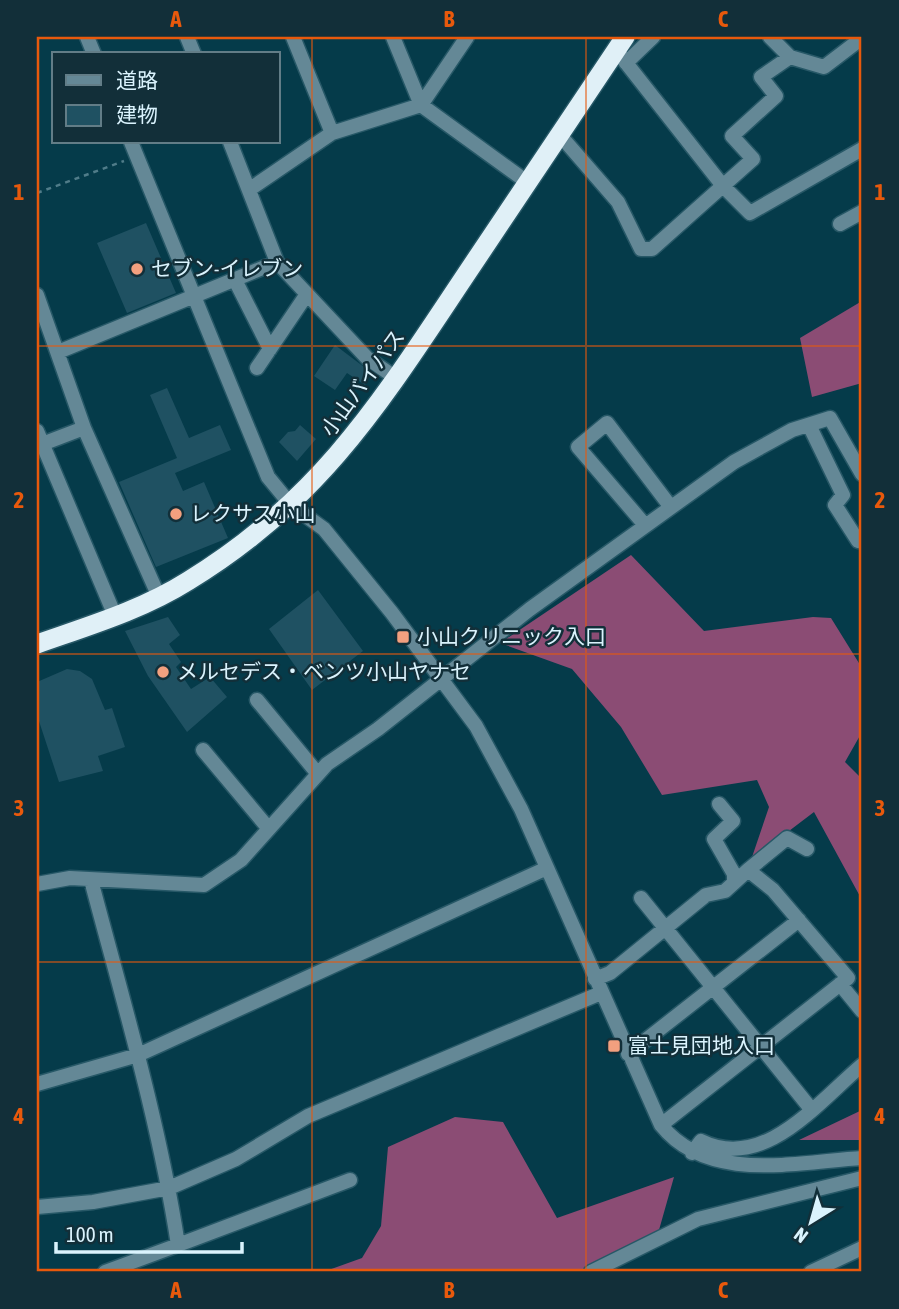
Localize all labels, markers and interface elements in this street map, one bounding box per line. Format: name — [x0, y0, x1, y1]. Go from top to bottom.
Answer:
text: A — [169, 6, 182, 32]
text: B — [444, 6, 455, 32]
text: C — [718, 6, 729, 32]
legend — [52, 52, 280, 144]
text: 道路 — [116, 68, 158, 92]
text: 建物 — [116, 102, 158, 126]
text: 1 — [14, 179, 25, 205]
text: 1 — [875, 179, 886, 205]
place label: セブン-イレブン — [151, 256, 303, 280]
marker: セブン-イレブン — [129, 261, 145, 277]
street label: 小山バイパス — [316, 325, 409, 440]
text: 2 — [14, 487, 24, 513]
text: 2 — [875, 487, 885, 513]
place label: レクサス小山 — [190, 501, 316, 525]
marker: レクサス小山 — [168, 506, 184, 522]
place label: 小山クリニック入口 — [417, 624, 606, 648]
marker: 小山クリニック入口 — [395, 629, 411, 645]
place label: メルセデス・ベンツ小山ヤナセ — [177, 659, 471, 683]
marker: メルセデス・ベンツ小山ヤナセ — [155, 664, 171, 680]
text: 3 — [14, 795, 24, 821]
text: 3 — [875, 795, 885, 821]
place label: 富士見団地入口 — [628, 1033, 775, 1057]
marker: 富士見団地入口 — [606, 1038, 622, 1054]
text: 4 — [13, 1103, 25, 1129]
text: 4 — [874, 1103, 886, 1129]
north arrow — [776, 1186, 846, 1256]
scale bar — [56, 1211, 242, 1255]
text: 100 m — [66, 1222, 114, 1246]
text: N — [790, 1223, 812, 1248]
text: A — [169, 1277, 182, 1303]
text: B — [444, 1277, 455, 1303]
text: C — [718, 1277, 729, 1303]

